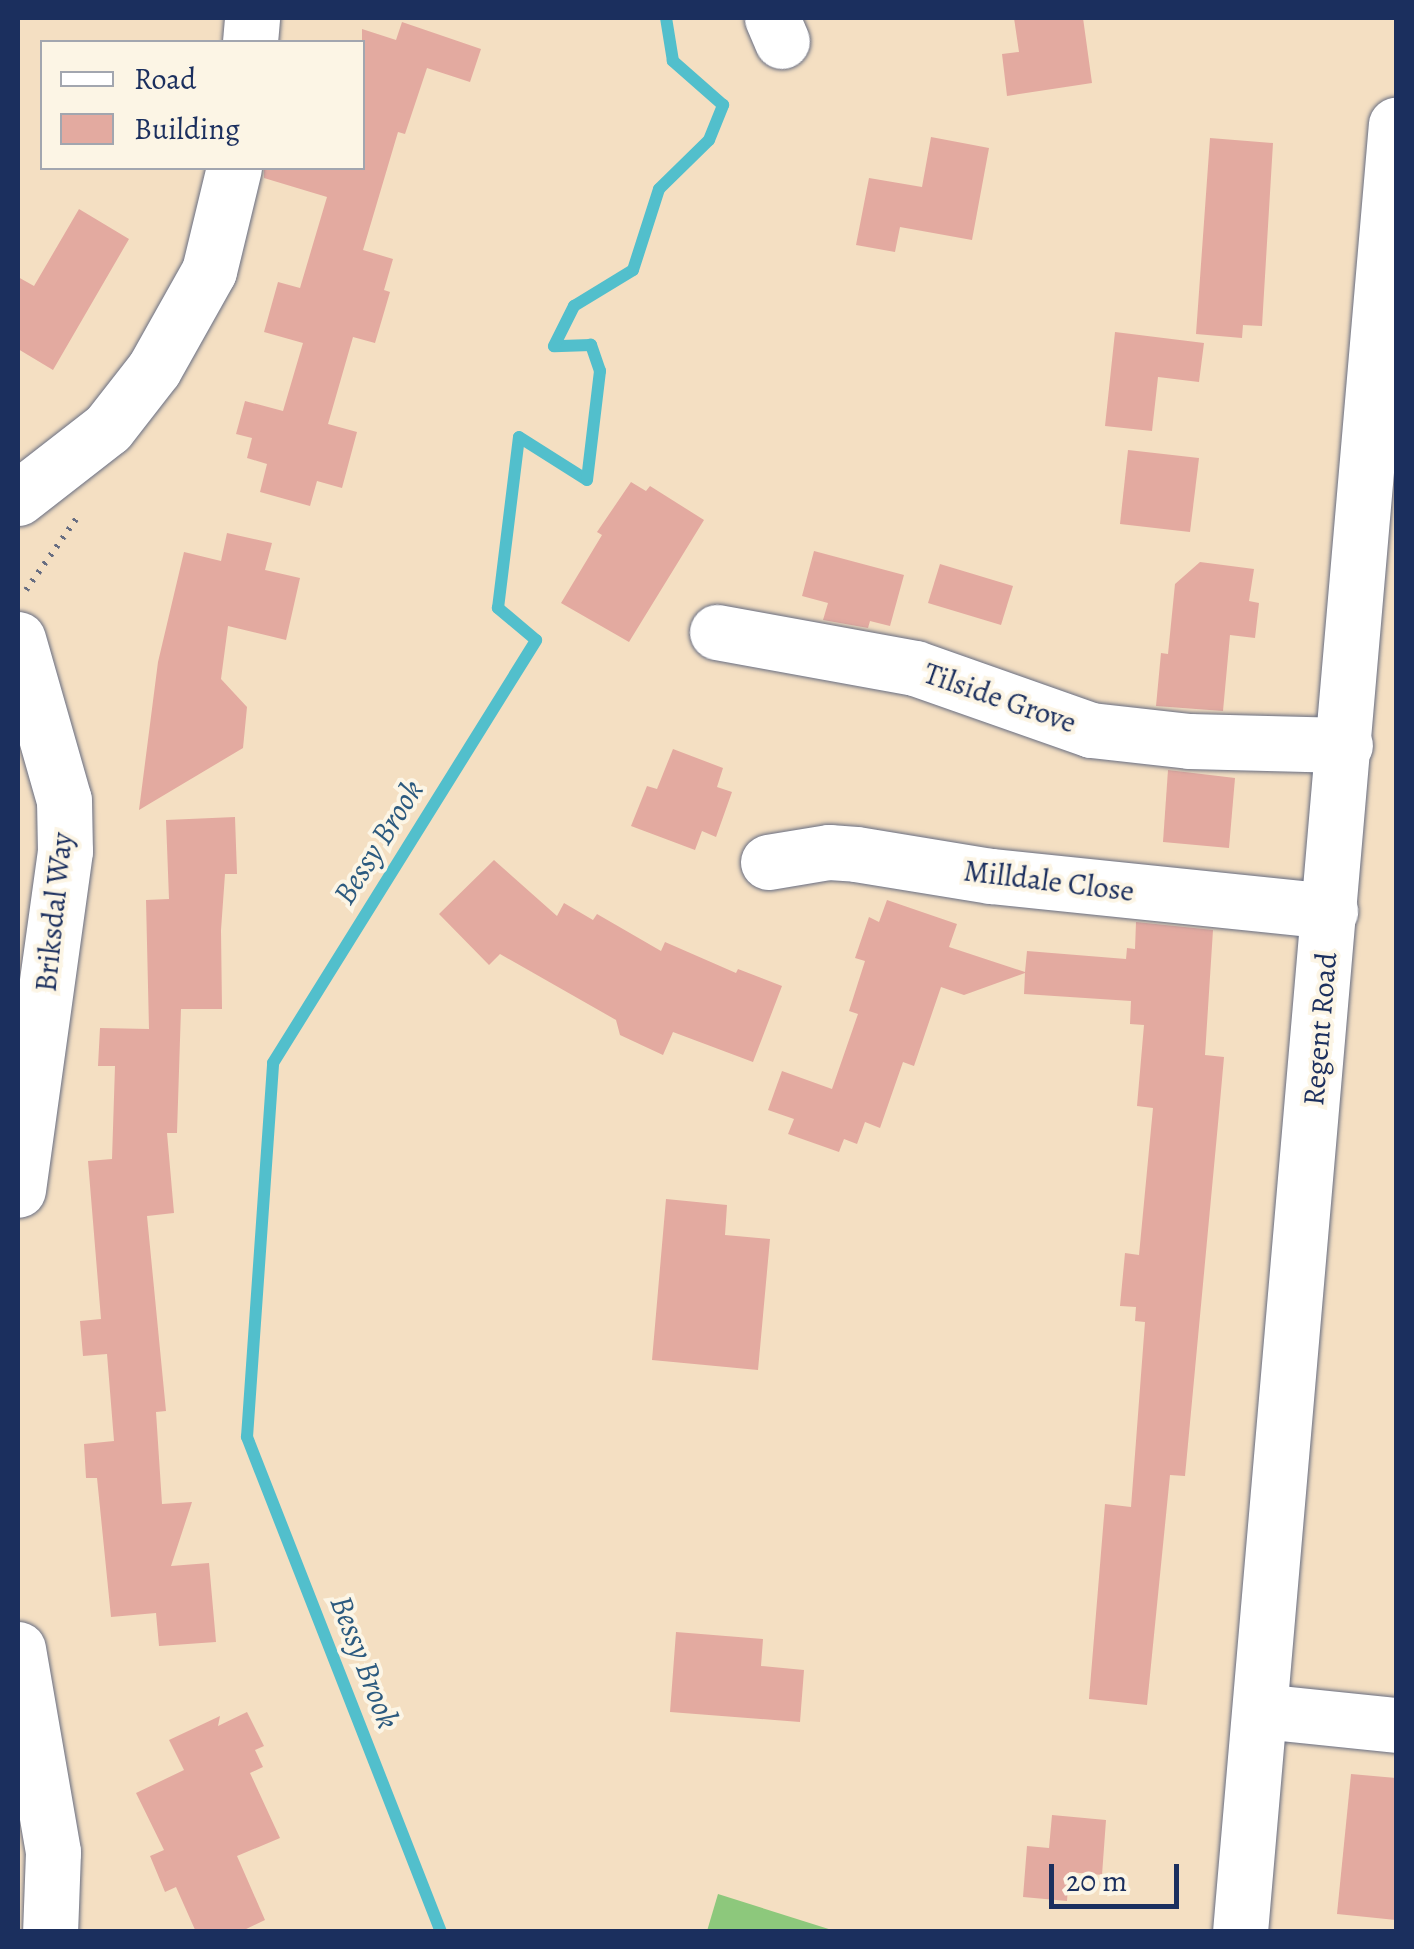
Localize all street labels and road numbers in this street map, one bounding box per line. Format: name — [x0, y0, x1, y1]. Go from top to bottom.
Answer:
street label: Tilside Grove — [919, 655, 1081, 741]
street label: Briksdal Way — [28, 830, 80, 994]
street label: Milldale Close — [962, 853, 1136, 909]
street label: Regent Road — [1295, 951, 1345, 1107]

